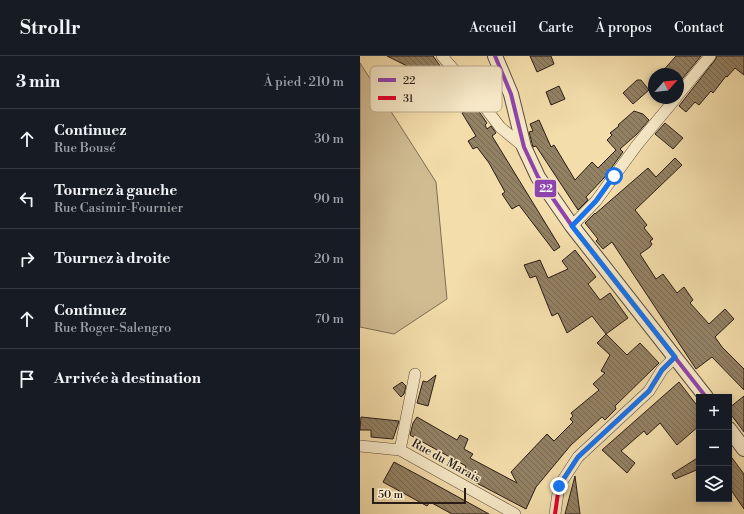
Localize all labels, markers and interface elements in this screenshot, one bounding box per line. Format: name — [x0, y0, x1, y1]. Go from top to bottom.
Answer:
text: Strollr — [20, 16, 81, 40]
text: Accueil — [469, 19, 516, 37]
text: Carte — [538, 19, 573, 37]
text: À propos — [595, 19, 652, 37]
text: Contact — [674, 19, 724, 37]
legend — [370, 66, 502, 112]
north arrow — [648, 68, 684, 104]
text: 3 min — [16, 71, 60, 93]
text: À pied · 210 m — [264, 74, 344, 90]
text: 22 — [403, 74, 416, 88]
text: 31 — [403, 92, 414, 106]
text: Continuez — [54, 121, 126, 140]
icon: ahead — [16, 128, 38, 150]
text: 30 m — [314, 131, 344, 147]
text: Rue Bousé — [54, 140, 116, 156]
route start — [605, 167, 623, 185]
line badge: 22 — [534, 179, 557, 198]
text: Tournez à gauche — [54, 181, 177, 200]
text: 22 — [539, 182, 553, 196]
icon: left — [16, 188, 38, 210]
text: 90 m — [313, 191, 344, 207]
text: Rue Casimir-Fournier — [54, 200, 183, 216]
icon: right — [16, 248, 38, 270]
text: Tournez à droite — [54, 249, 170, 268]
text: 20 m — [314, 251, 344, 267]
text: Continuez — [54, 301, 126, 320]
icon: ahead — [16, 308, 38, 330]
text: 70 m — [315, 311, 344, 327]
text: Rue Roger-Salengro — [54, 320, 171, 336]
icon: arrive — [16, 368, 38, 390]
text: Arrivée à destination — [54, 369, 201, 388]
map controls — [696, 394, 732, 502]
button: + — [696, 394, 732, 430]
button: − — [696, 430, 732, 466]
street label: Rue du Marais — [409, 436, 483, 486]
button: layers — [696, 466, 732, 502]
route end — [550, 477, 568, 495]
scale bar — [372, 486, 466, 505]
text: 50 m — [378, 488, 403, 502]

